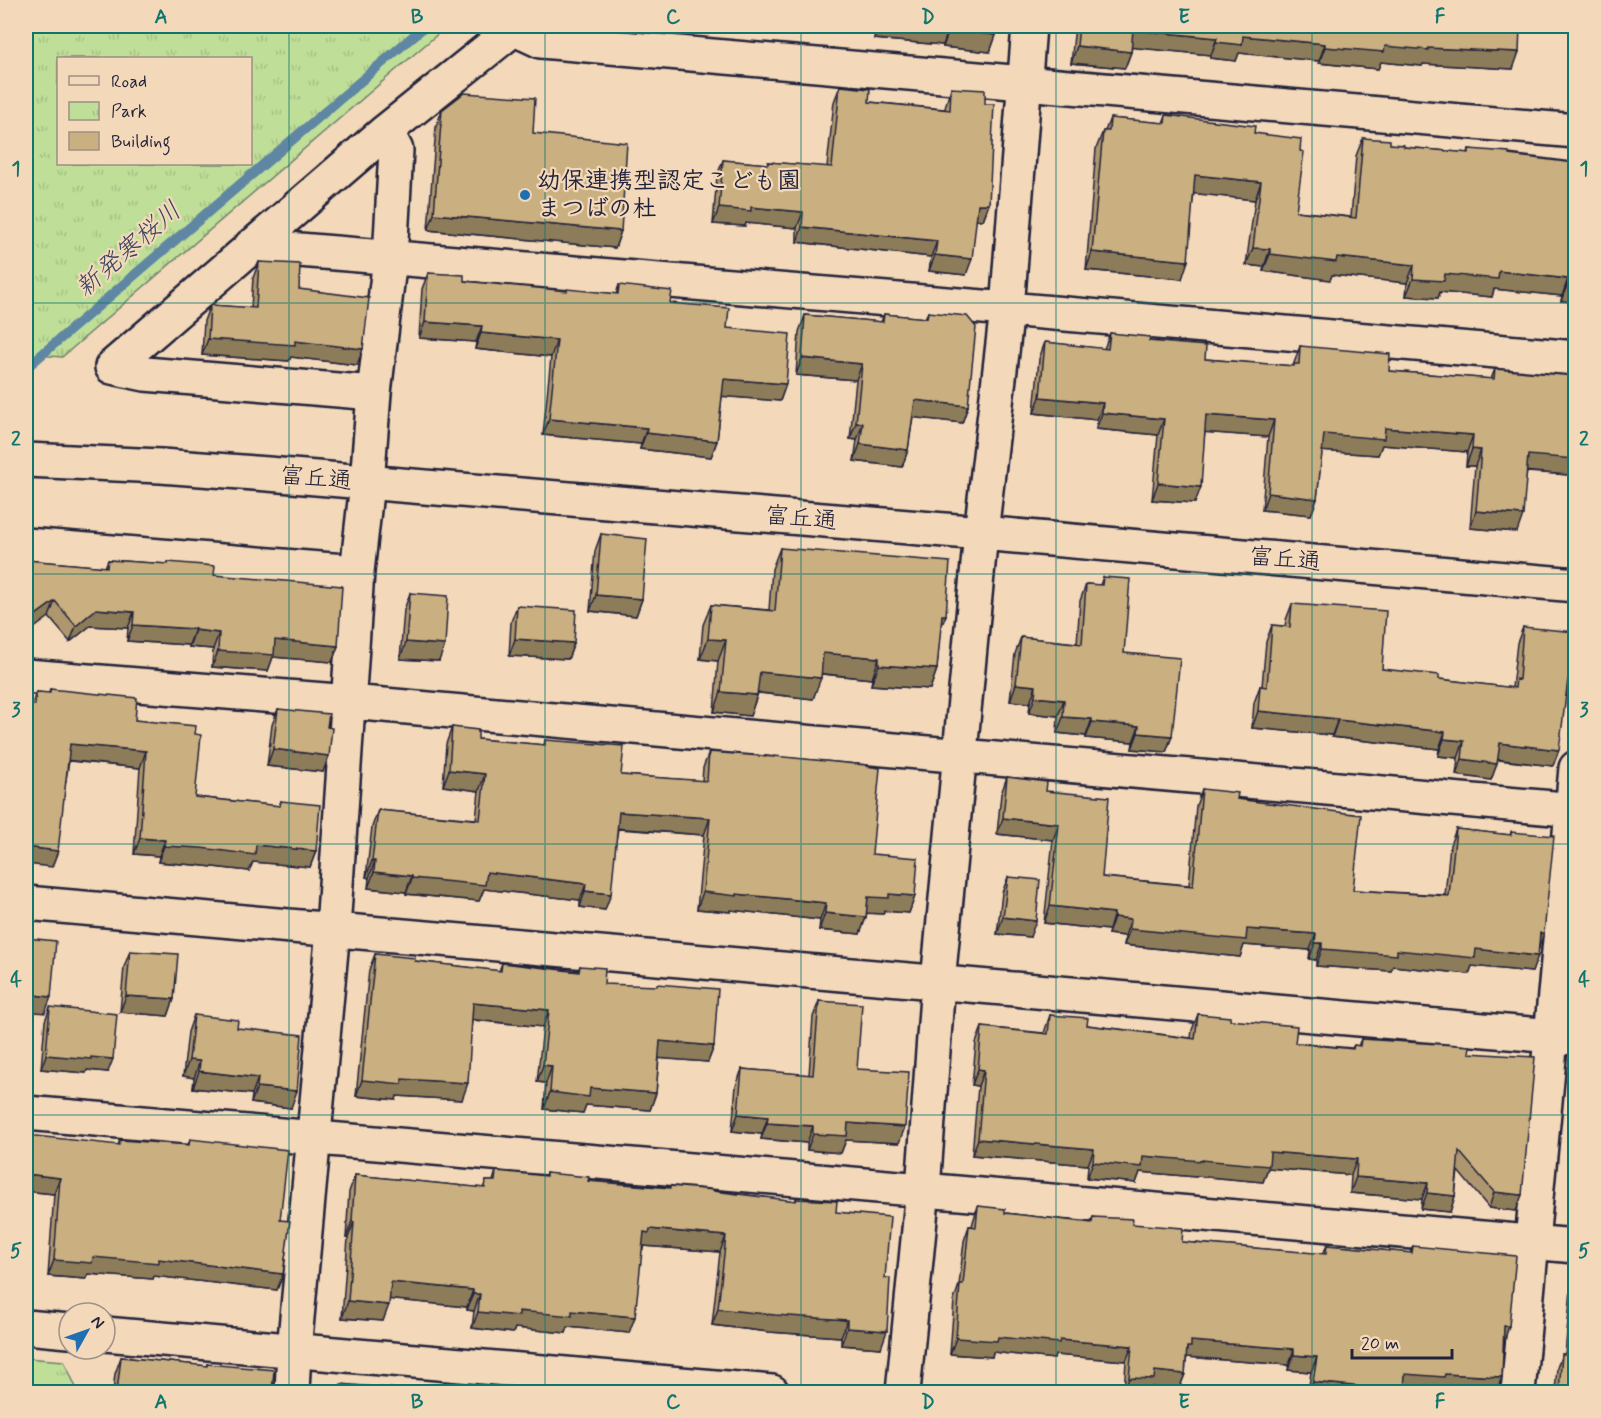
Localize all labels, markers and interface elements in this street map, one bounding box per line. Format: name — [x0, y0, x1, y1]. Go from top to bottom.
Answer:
text: A — [154, 4, 168, 31]
text: B — [411, 4, 424, 31]
text: C — [666, 4, 681, 31]
text: D — [921, 4, 935, 31]
text: E — [1178, 4, 1190, 31]
text: F — [1435, 4, 1446, 31]
legend — [57, 57, 252, 165]
text: Road — [111, 70, 147, 94]
text: Park — [111, 100, 147, 124]
text: Building — [111, 130, 171, 156]
text: 1 — [12, 156, 20, 183]
text: 1 — [1580, 156, 1588, 183]
place label: 幼保連携型認定こども園 まつばの杜 — [537, 166, 801, 225]
marker: 幼保連携型認定こども園 まつばの杜 — [518, 188, 532, 202]
water label: 新発寒桜川 — [69, 195, 189, 305]
text: 2 — [11, 426, 21, 453]
text: 2 — [1579, 426, 1589, 453]
street label: 富丘通 — [279, 460, 353, 498]
street label: 富丘通 — [764, 500, 838, 538]
street label: 富丘通 — [1248, 541, 1322, 579]
text: 3 — [11, 697, 21, 724]
text: 3 — [1579, 697, 1589, 724]
text: 4 — [10, 967, 22, 994]
text: 4 — [1578, 967, 1590, 994]
text: 5 — [10, 1238, 22, 1265]
text: 5 — [1578, 1238, 1590, 1265]
north arrow — [57, 1301, 117, 1361]
text: N — [86, 1311, 109, 1333]
scale bar — [1352, 1322, 1452, 1360]
text: 20 m — [1361, 1332, 1399, 1356]
text: A — [154, 1389, 168, 1416]
text: B — [411, 1389, 424, 1416]
text: C — [666, 1389, 681, 1416]
text: D — [921, 1389, 935, 1416]
text: E — [1178, 1389, 1190, 1416]
text: F — [1435, 1389, 1446, 1416]

